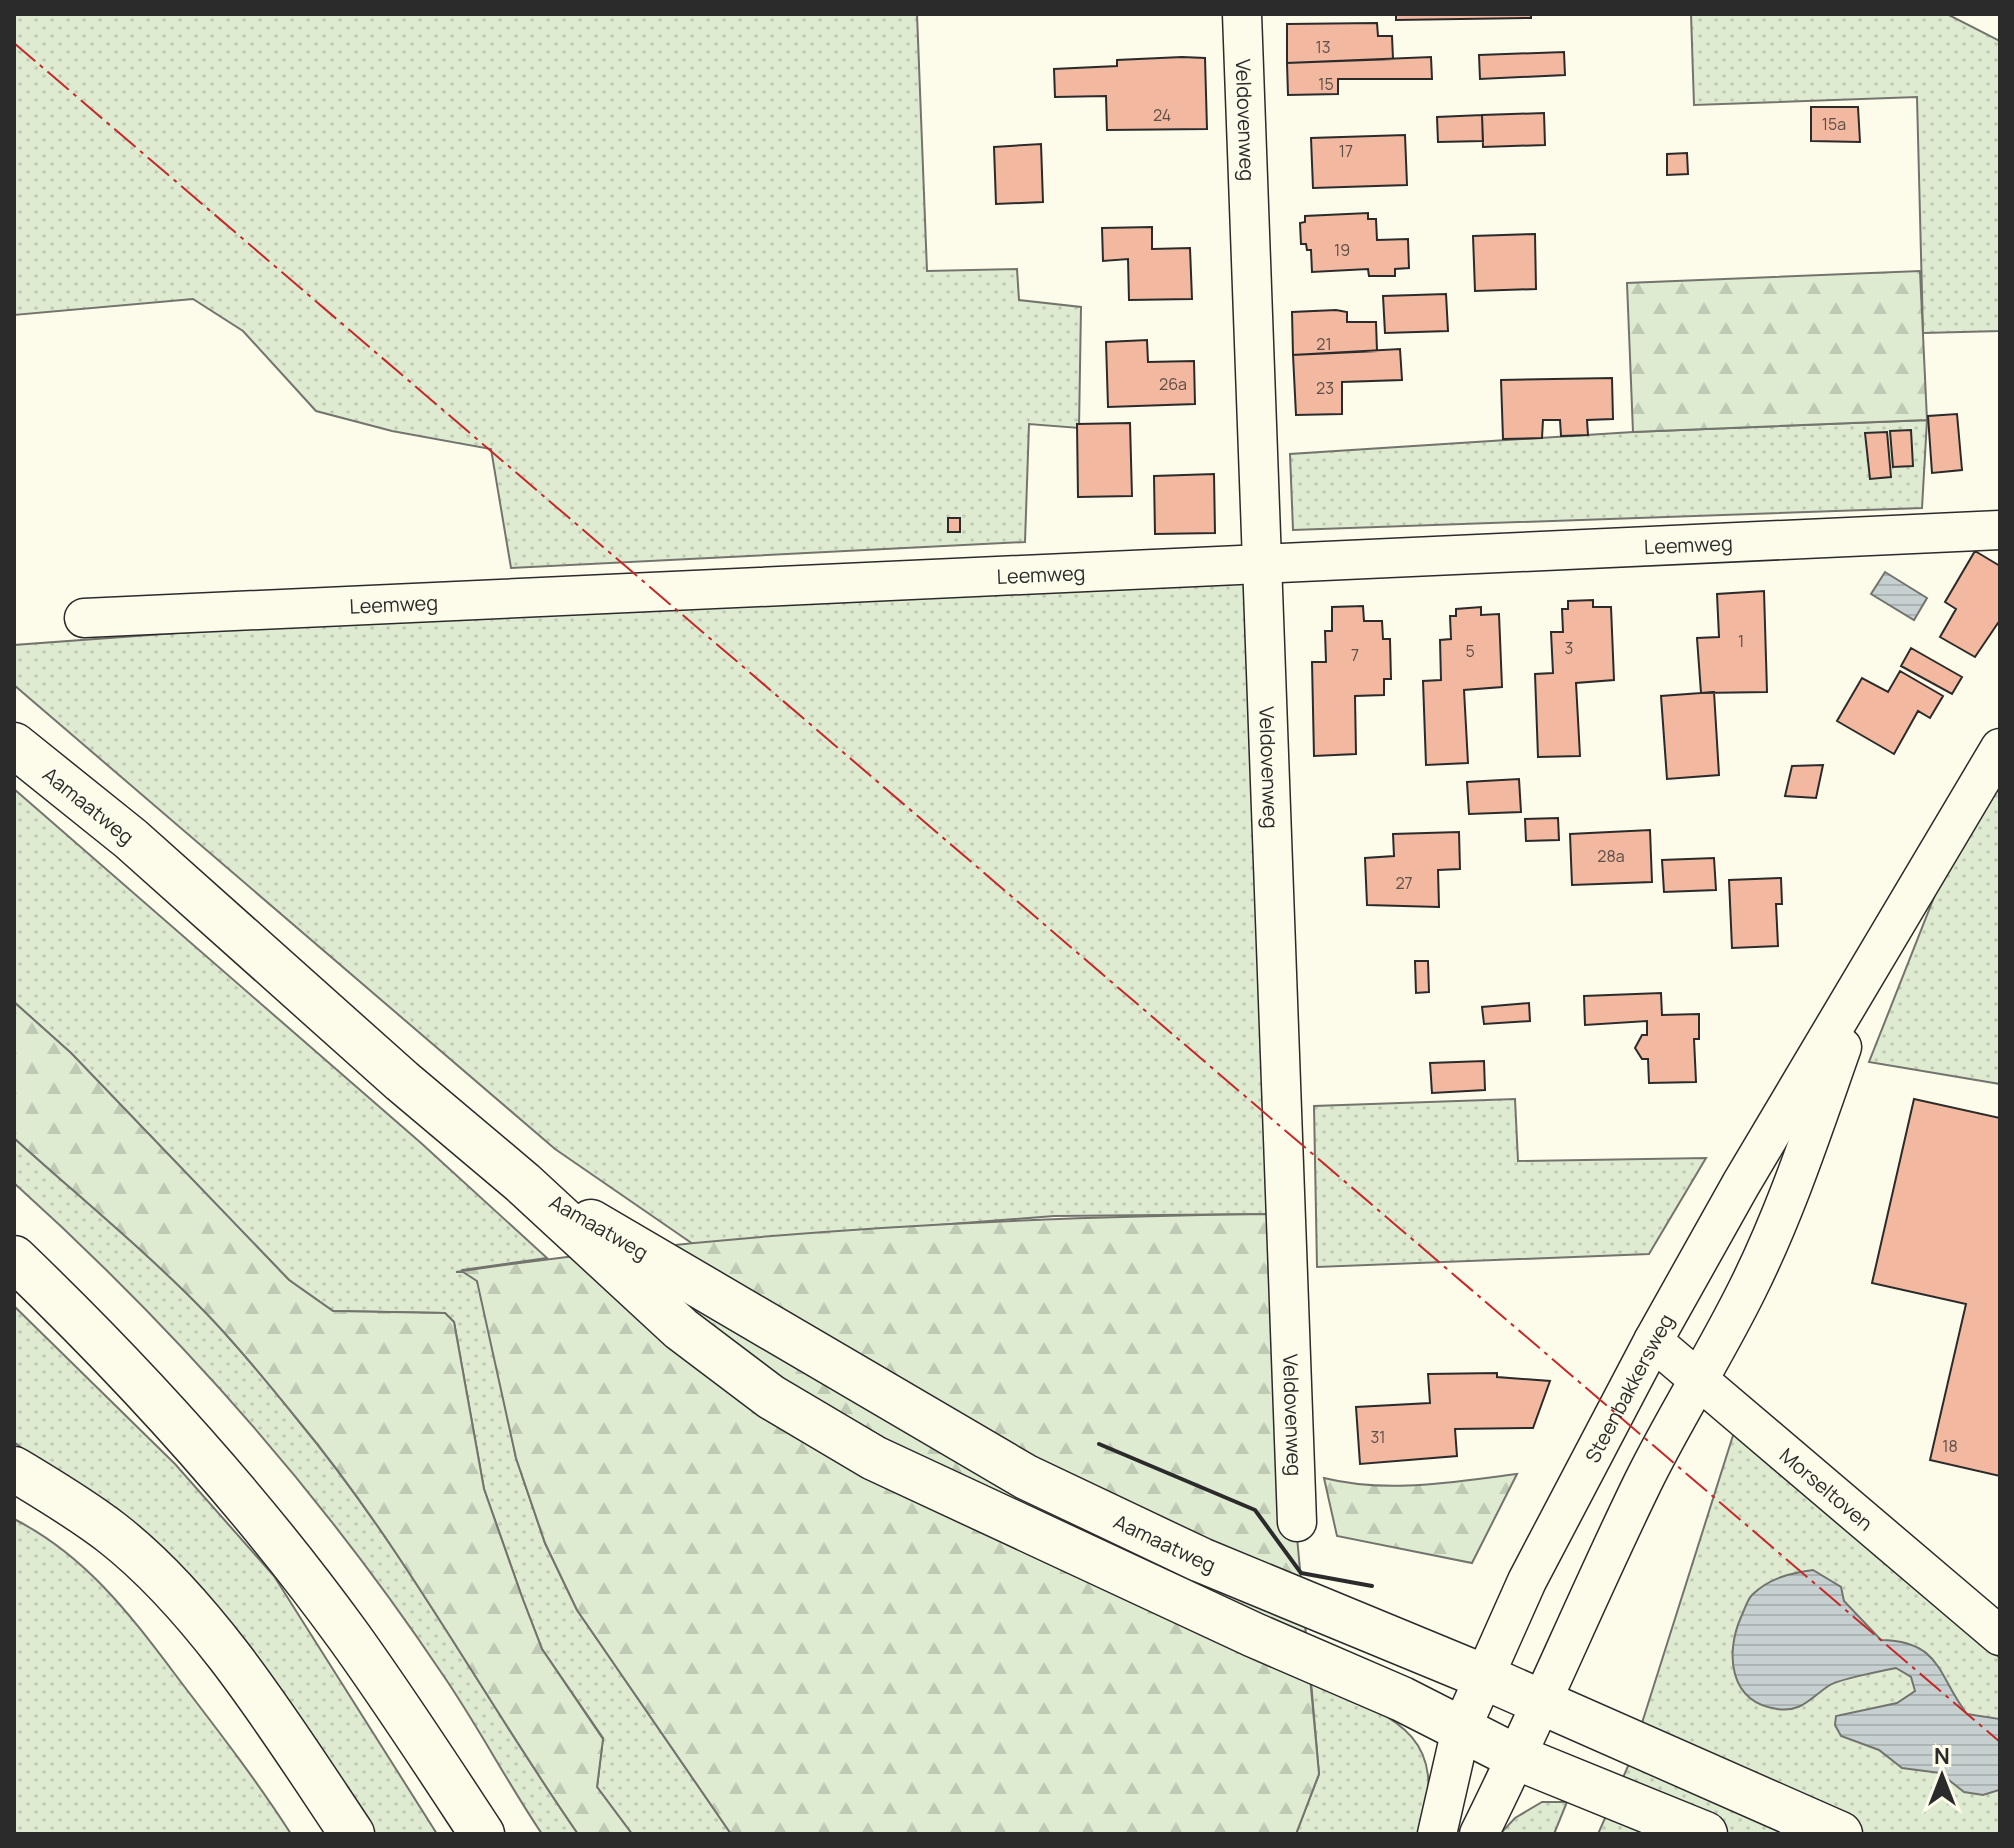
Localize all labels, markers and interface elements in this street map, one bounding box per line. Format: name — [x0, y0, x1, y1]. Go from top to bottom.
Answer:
house number: 13 — [1315, 36, 1331, 58]
street label: Veldovenweg — [1230, 58, 1262, 181]
house number: 15 — [1318, 73, 1334, 95]
house number: 24 — [1153, 104, 1171, 126]
house number: 15a — [1822, 113, 1846, 135]
house number: 17 — [1339, 140, 1353, 162]
house number: 19 — [1334, 239, 1350, 261]
house number: 21 — [1316, 333, 1332, 355]
house number: 26a — [1159, 373, 1187, 395]
house number: 23 — [1316, 377, 1334, 399]
street label: Leemweg — [1643, 529, 1733, 560]
street label: Leemweg — [996, 559, 1086, 590]
street label: Leemweg — [349, 588, 439, 619]
house number: 1 — [1738, 630, 1744, 652]
house number: 3 — [1565, 637, 1573, 659]
house number: 5 — [1465, 640, 1475, 662]
house number: 7 — [1351, 644, 1359, 666]
street label: Veldovenweg — [1254, 706, 1285, 829]
street label: Aamaatweg — [38, 760, 140, 850]
house number: 28a — [1597, 845, 1625, 867]
house number: 27 — [1395, 872, 1413, 894]
street label: Aamaatweg — [545, 1188, 653, 1266]
street label: Steenbakkersweg — [1578, 1309, 1679, 1467]
street label: Veldovenweg — [1277, 1354, 1309, 1477]
house number: 31 — [1370, 1426, 1386, 1448]
house number: 18 — [1942, 1435, 1958, 1457]
street label: Morseltoven — [1774, 1441, 1879, 1536]
street label: Aamaatweg — [1110, 1507, 1220, 1578]
north arrow — [1902, 1736, 1982, 1816]
text: N — [1934, 1741, 1950, 1771]

